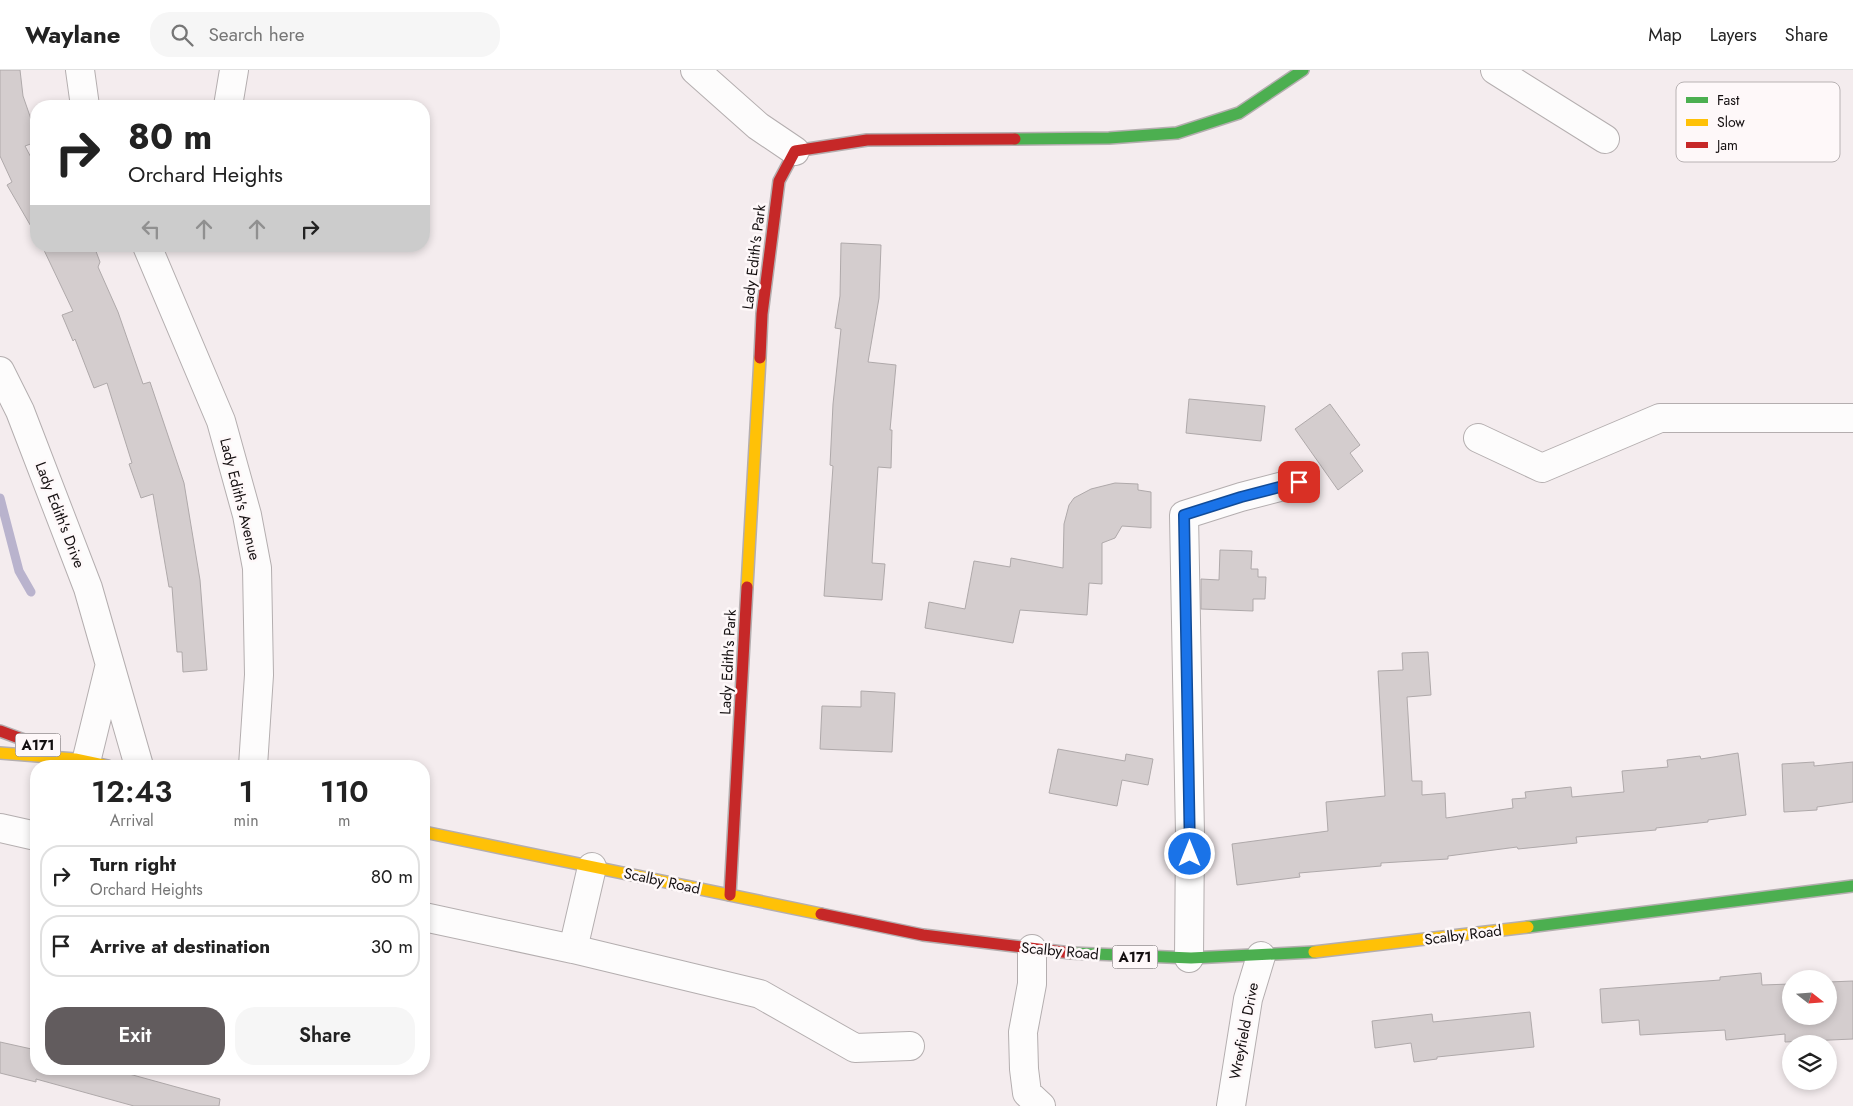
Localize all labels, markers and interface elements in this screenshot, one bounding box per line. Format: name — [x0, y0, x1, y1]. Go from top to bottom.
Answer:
search box — [150, 12, 500, 57]
text: Waylane — [25, 17, 120, 52]
icon: search — [168, 21, 196, 49]
text: Search here — [208, 21, 305, 48]
text: Map — [1648, 22, 1682, 48]
text: Layers — [1710, 22, 1757, 48]
text: Share — [1785, 22, 1828, 48]
legend — [1676, 82, 1840, 162]
text: Fast — [1717, 90, 1740, 110]
text: 80 m — [128, 112, 212, 162]
text: Slow — [1717, 112, 1745, 132]
icon: right — [45, 120, 110, 185]
text: Jam — [1715, 135, 1738, 155]
text: Orchard Heights — [128, 158, 283, 190]
street label: Lady Edith's Park — [737, 203, 771, 311]
icon: left — [137, 215, 165, 243]
icon: ahead — [190, 215, 218, 243]
icon: ahead — [243, 215, 271, 243]
icon: right — [296, 215, 324, 243]
street label: Lady Edith's Avenue — [214, 436, 266, 563]
street label: Lady Edith's Drive — [30, 459, 90, 571]
pin — [1278, 461, 1320, 503]
icon: arrive — [1285, 468, 1313, 496]
street label: Lady Edith's Park — [714, 608, 742, 715]
road number: A171 — [15, 734, 60, 756]
text: 12:43 — [91, 770, 172, 813]
text: 1 — [239, 770, 253, 813]
text: 110 — [320, 770, 369, 813]
text: Arrival — [110, 809, 154, 832]
text: min — [234, 809, 259, 832]
text: m — [338, 809, 351, 832]
position arrow — [1163, 827, 1215, 879]
text: Turn right — [90, 851, 176, 878]
icon: right — [47, 862, 75, 890]
street label: Scalby Road — [622, 862, 702, 900]
text: 80 m — [371, 863, 413, 890]
text: Orchard Heights — [90, 878, 203, 901]
street label: Scalby Road — [1423, 919, 1503, 951]
icon: arrive — [47, 932, 75, 960]
text: Arrive at destination — [90, 933, 270, 960]
text: 30 m — [371, 933, 413, 960]
street label: Scalby Road — [1020, 937, 1100, 965]
road number: A171 — [1112, 946, 1158, 969]
north arrow — [1782, 970, 1838, 1025]
map controls — [1782, 970, 1837, 1090]
street label: Wreyfield Drive — [1224, 980, 1264, 1081]
button: Exit — [45, 1007, 225, 1065]
button: Share — [235, 1007, 415, 1065]
button: layers — [1782, 1035, 1837, 1090]

